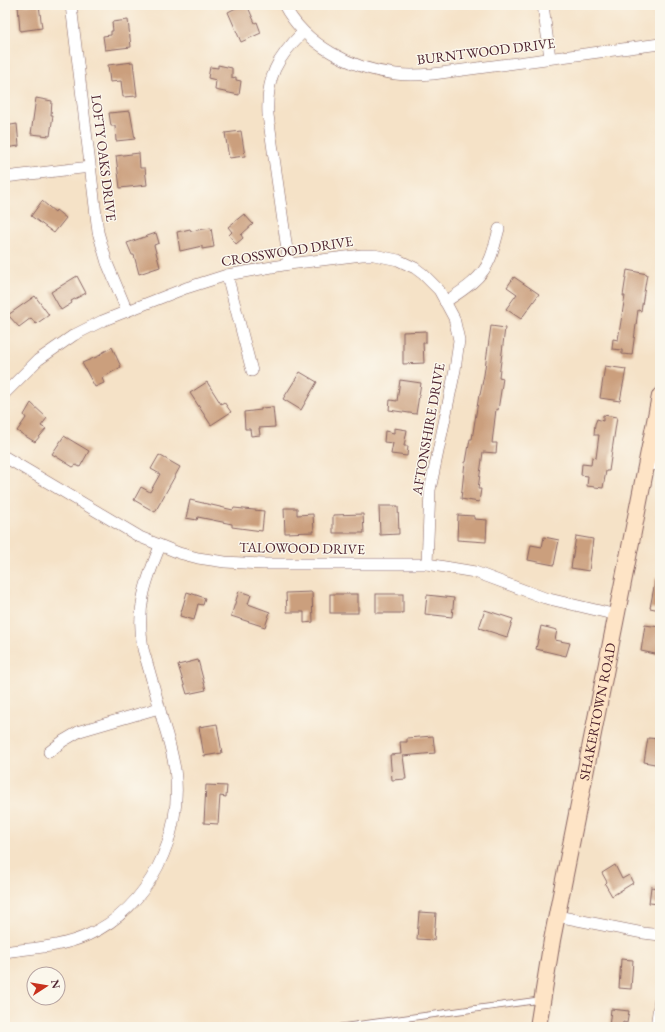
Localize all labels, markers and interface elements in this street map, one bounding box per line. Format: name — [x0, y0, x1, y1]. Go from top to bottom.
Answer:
street label: BURNTWOOD DRIVE — [416, 34, 556, 68]
street label: LOFTY OAKS DRIVE — [87, 94, 121, 223]
street label: CROSSWOOD DRIVE — [220, 232, 354, 270]
street label: AFTONSHIRE DRIVE — [407, 362, 448, 497]
street label: TALOWOOD DRIVE — [239, 538, 365, 558]
street label: SHAKERTOWN ROAD — [575, 641, 620, 782]
north arrow — [26, 966, 66, 1006]
text: N — [48, 978, 64, 990]

